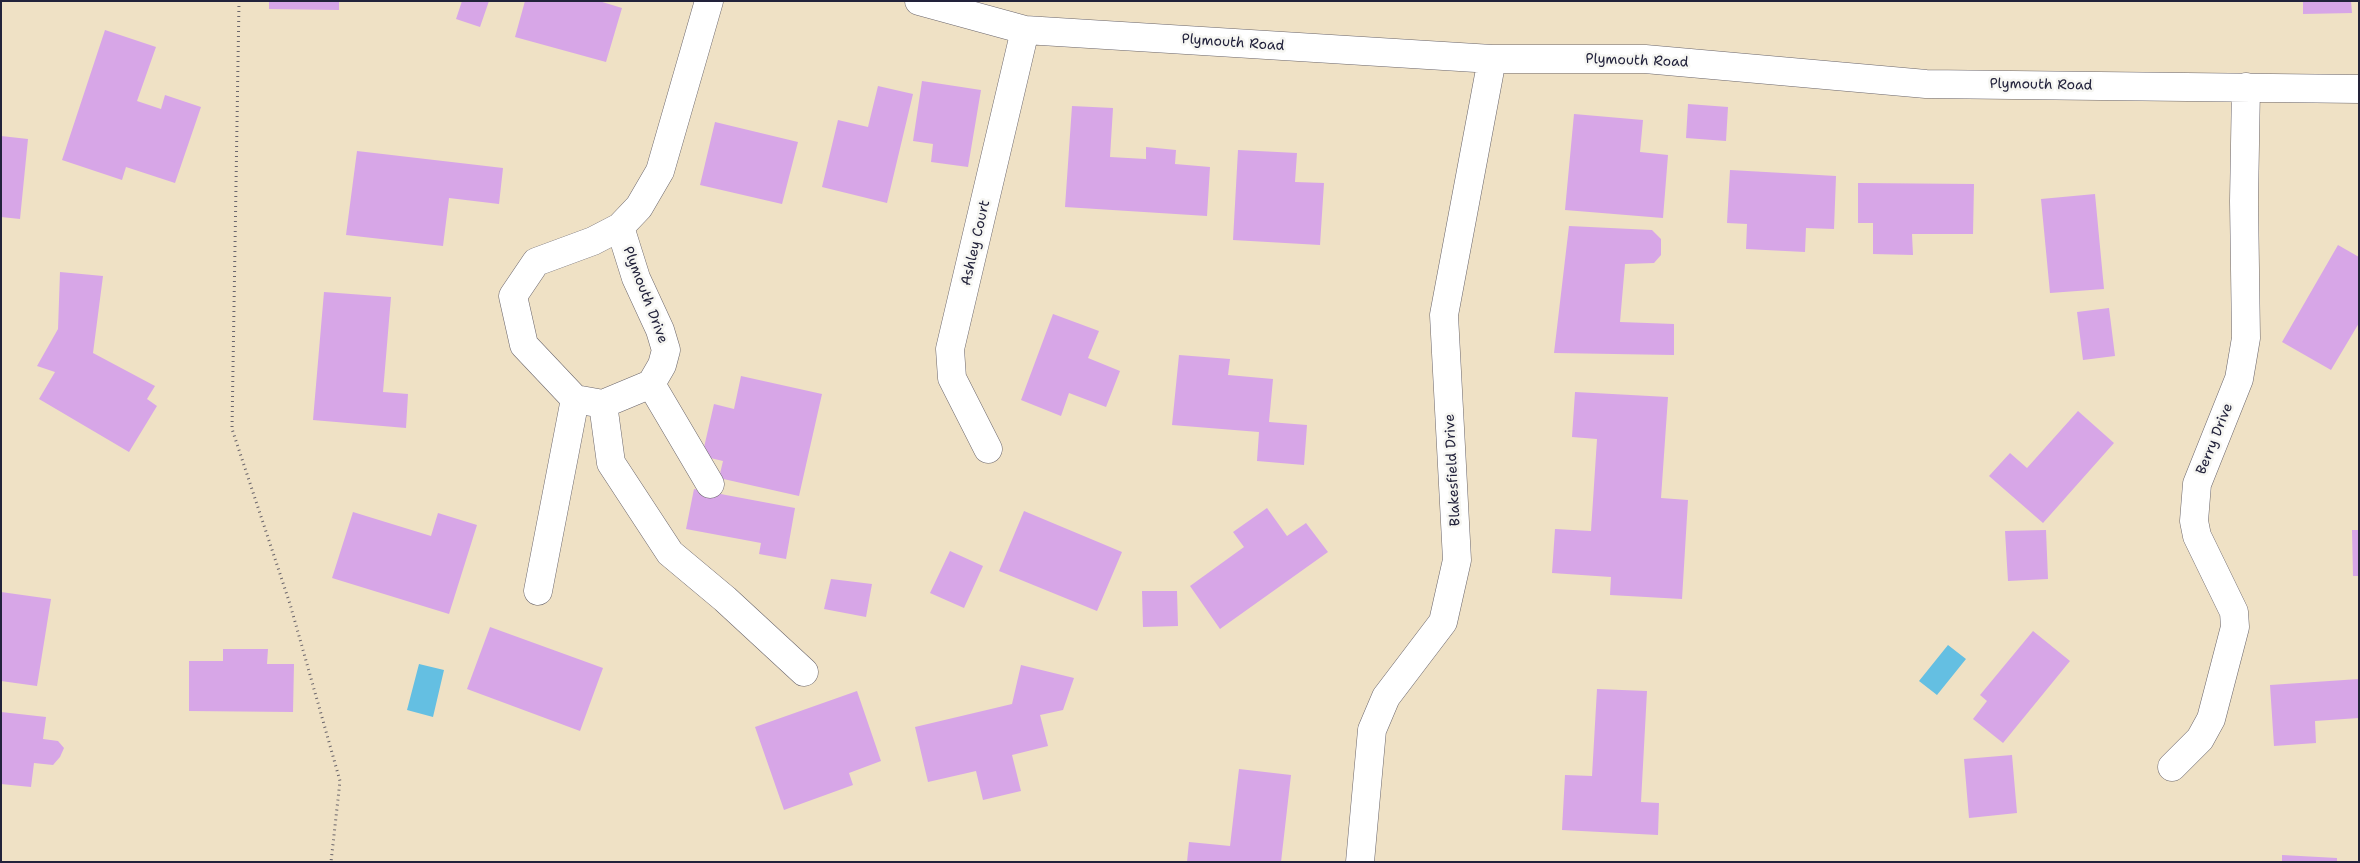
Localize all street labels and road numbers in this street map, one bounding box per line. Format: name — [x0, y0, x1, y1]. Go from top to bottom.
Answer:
street label: Plymouth Road — [1181, 31, 1285, 55]
street label: Plymouth Road — [1585, 51, 1689, 71]
street label: Plymouth Road — [1989, 76, 2093, 94]
street label: Ashley Court — [958, 199, 994, 287]
street label: Plymouth Drive — [619, 244, 671, 346]
street label: Berry Drive — [2193, 401, 2237, 477]
street label: Blakesfield Drive — [1442, 413, 1464, 527]

